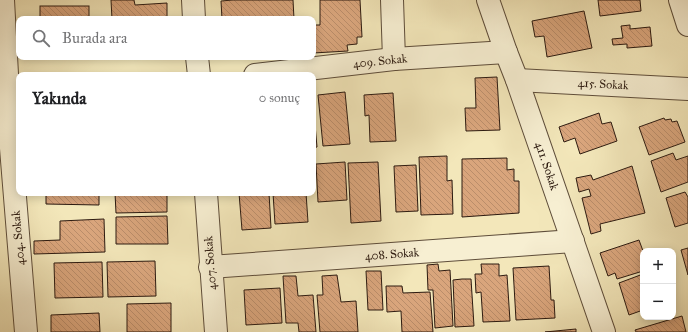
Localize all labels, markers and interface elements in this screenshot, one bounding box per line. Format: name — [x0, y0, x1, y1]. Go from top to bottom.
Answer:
search box — [16, 16, 316, 60]
icon: search — [30, 27, 52, 49]
text: Burada ara — [62, 29, 127, 47]
street label: 409. Sokak — [352, 51, 408, 71]
street label: 415. Sokak — [577, 76, 629, 92]
text: Yakında — [32, 88, 86, 109]
text: 0 sonuç — [259, 90, 300, 106]
street label: 411. Sokak — [532, 140, 562, 193]
street label: 404. Sokak — [9, 210, 27, 266]
street label: 407. Sokak — [201, 235, 219, 291]
street label: 408. Sokak — [364, 245, 420, 263]
map controls — [640, 248, 676, 320]
button: + — [640, 248, 676, 284]
button: − — [640, 284, 676, 320]

